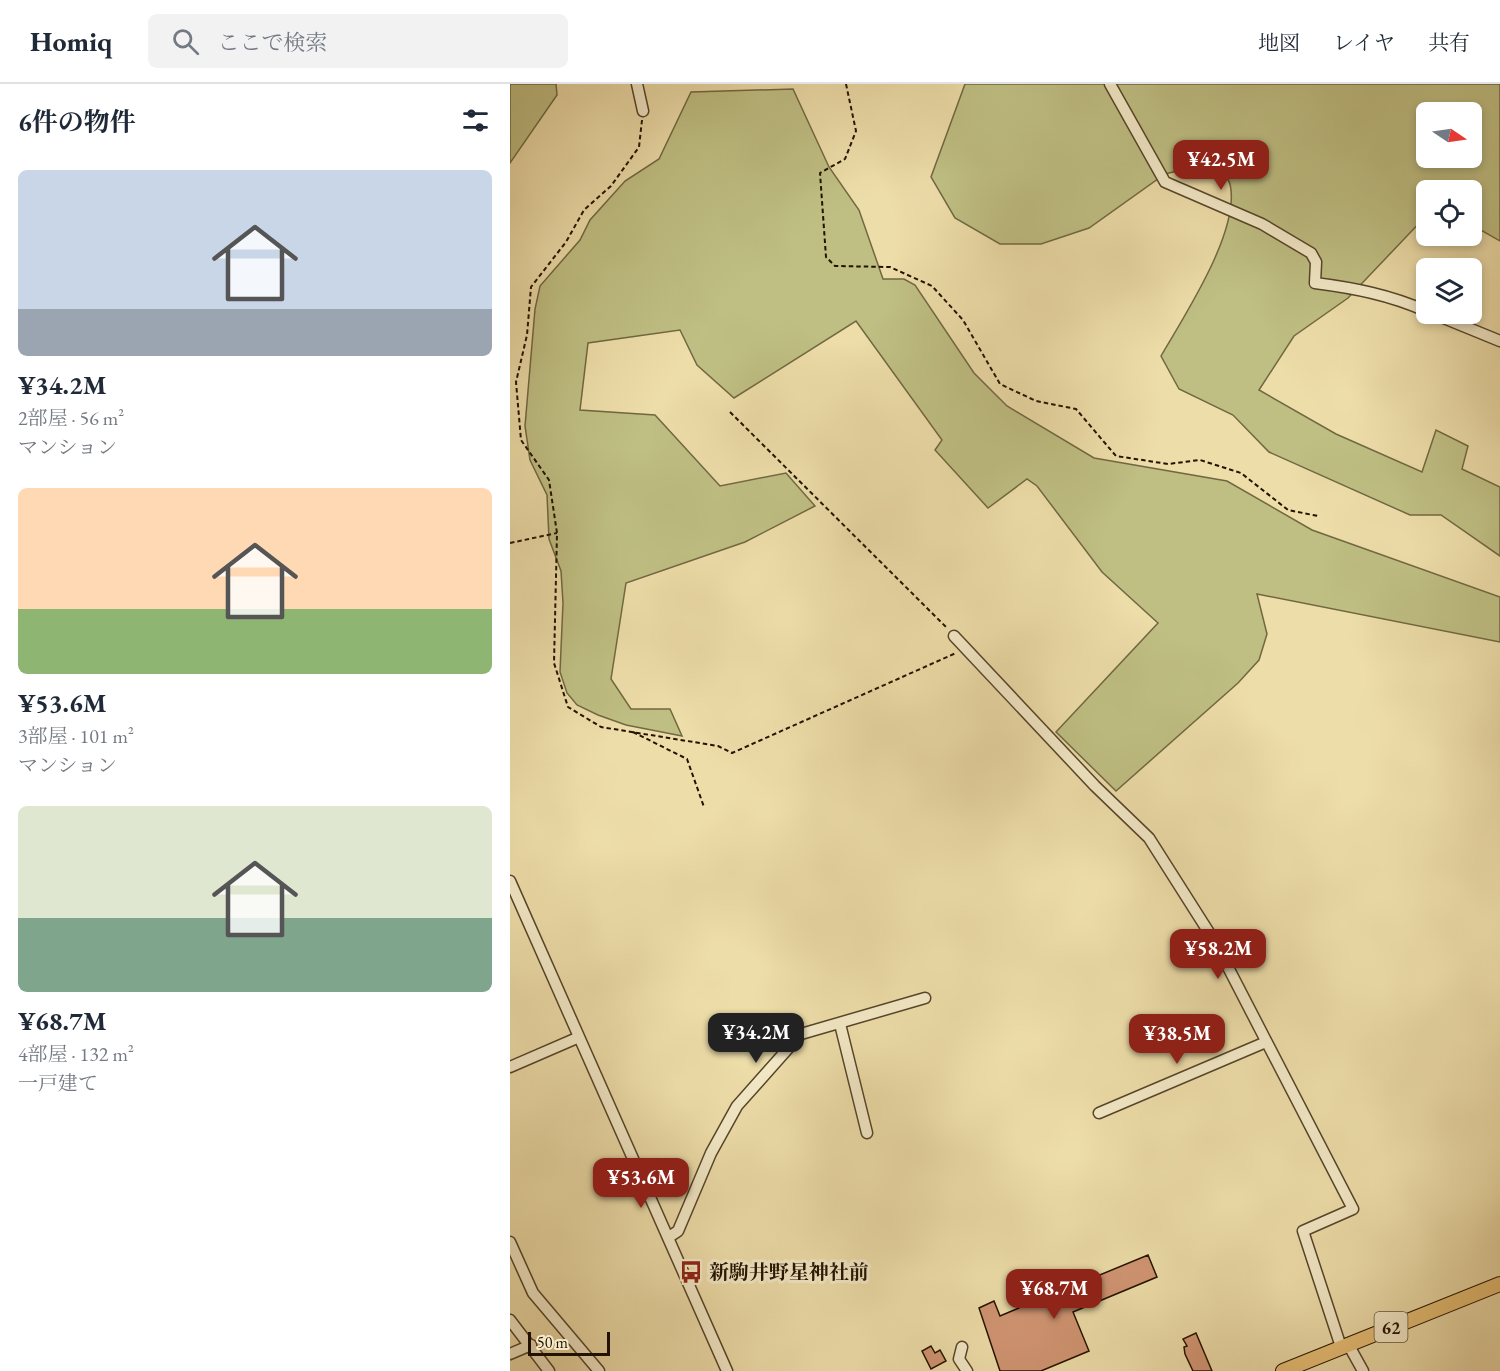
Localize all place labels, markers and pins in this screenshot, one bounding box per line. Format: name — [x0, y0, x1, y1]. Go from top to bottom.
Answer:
pin: ¥42.5M — [1172, 140, 1270, 191]
pin: ¥58.2M — [1169, 929, 1267, 980]
pin: ¥34.2M — [707, 1013, 805, 1064]
pin: ¥38.5M — [1128, 1014, 1226, 1065]
pin: ¥53.6M — [592, 1158, 690, 1209]
bus stop icon: 新駒井野星神社前 — [678, 1259, 704, 1285]
place label: 新駒井野星神社前 — [709, 1259, 869, 1285]
pin: ¥68.7M — [1005, 1269, 1103, 1320]

